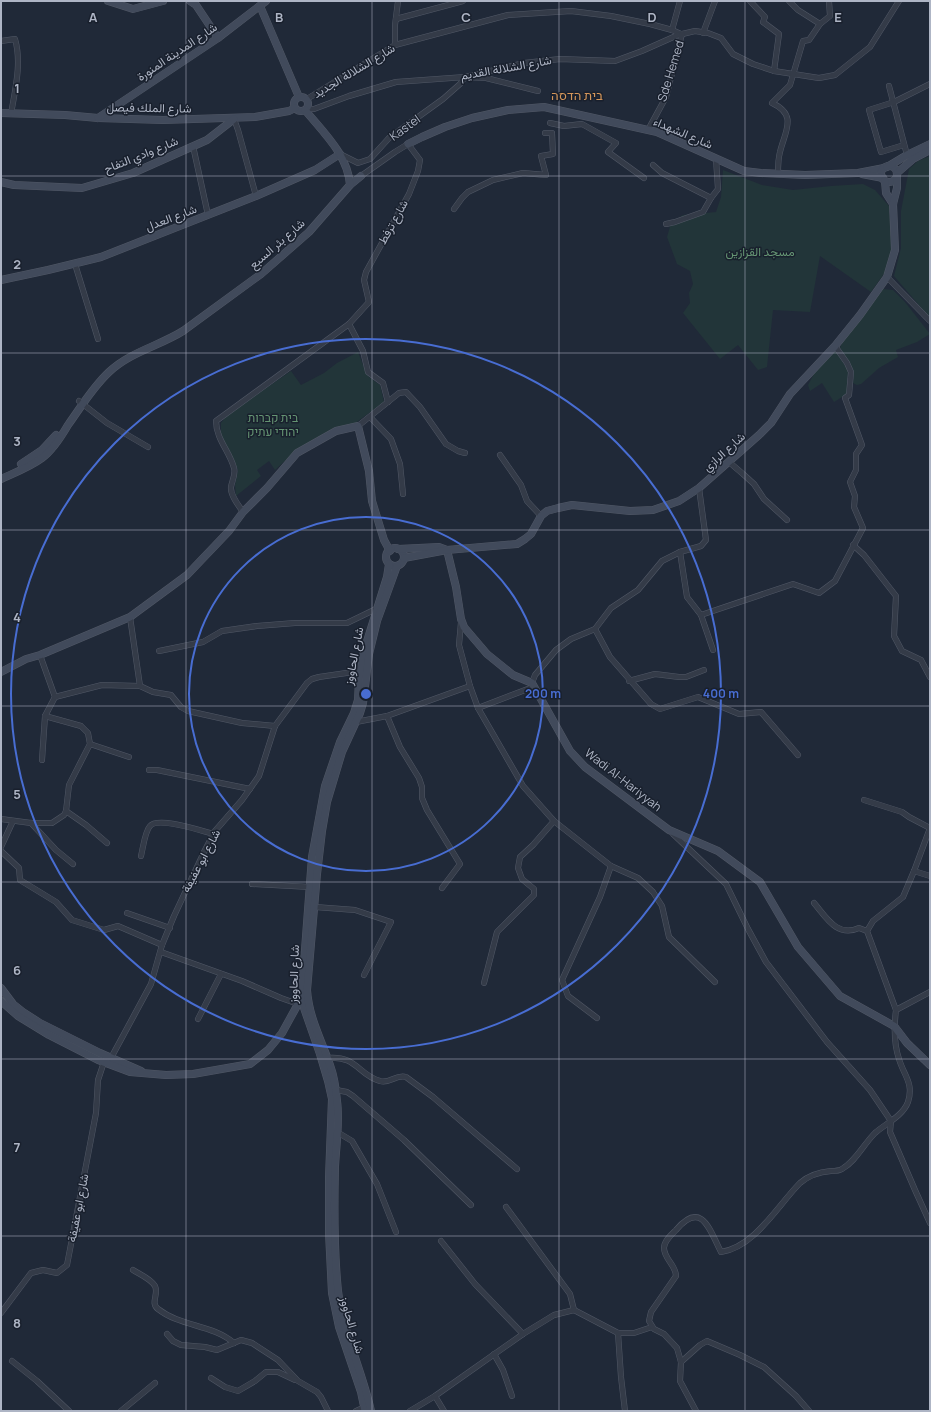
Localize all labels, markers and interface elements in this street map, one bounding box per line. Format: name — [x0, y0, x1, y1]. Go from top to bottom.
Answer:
text: A — [89, 8, 98, 26]
text: B — [275, 8, 283, 26]
text: C — [461, 8, 471, 26]
text: D — [647, 8, 657, 26]
text: E — [834, 8, 842, 26]
street label: شارع المدينة المنورة — [133, 18, 221, 86]
street label: Sde Hemed — [653, 38, 688, 104]
street label: شارع الشلالة الجديد — [309, 39, 399, 103]
street label: شارع الشلالة القديم — [459, 51, 553, 85]
text: 1 — [14, 79, 20, 97]
district label: בית הדסה — [551, 86, 603, 104]
street label: شارع الملك فيصل — [106, 98, 192, 118]
street label: Kastel — [386, 111, 424, 145]
street label: شارع الشهداء — [651, 112, 715, 154]
street label: شارع وادي التفاح — [101, 132, 181, 179]
street label: شارع ترفط — [373, 196, 413, 248]
street label: شارع العدل — [143, 200, 199, 236]
street label: شارع بئر السبع — [245, 215, 309, 273]
park label: مسجد القزازين — [725, 243, 795, 260]
text: 2 — [13, 255, 21, 273]
park label: בית קברות יהודי עתיק — [247, 409, 299, 440]
street label: شارع الرازي — [699, 428, 750, 477]
text: 3 — [13, 432, 21, 450]
text: 4 — [13, 608, 21, 626]
street label: شارع الحاووز — [339, 625, 368, 688]
text: 200 m — [525, 685, 561, 702]
text: 400 m — [703, 685, 739, 702]
centre of rings — [359, 687, 373, 701]
street label: Wadi Al-Hariyyah — [581, 744, 665, 815]
text: 5 — [13, 785, 21, 803]
street label: شارع ابو عفيفة — [177, 826, 225, 896]
street label: شارع الحاووز — [284, 944, 304, 1005]
text: 6 — [13, 961, 21, 979]
text: 7 — [14, 1138, 21, 1156]
street label: شارع ابو عفيفة — [63, 1172, 93, 1244]
street label: شارع الحاووز — [335, 1293, 369, 1356]
text: 8 — [13, 1314, 21, 1332]

